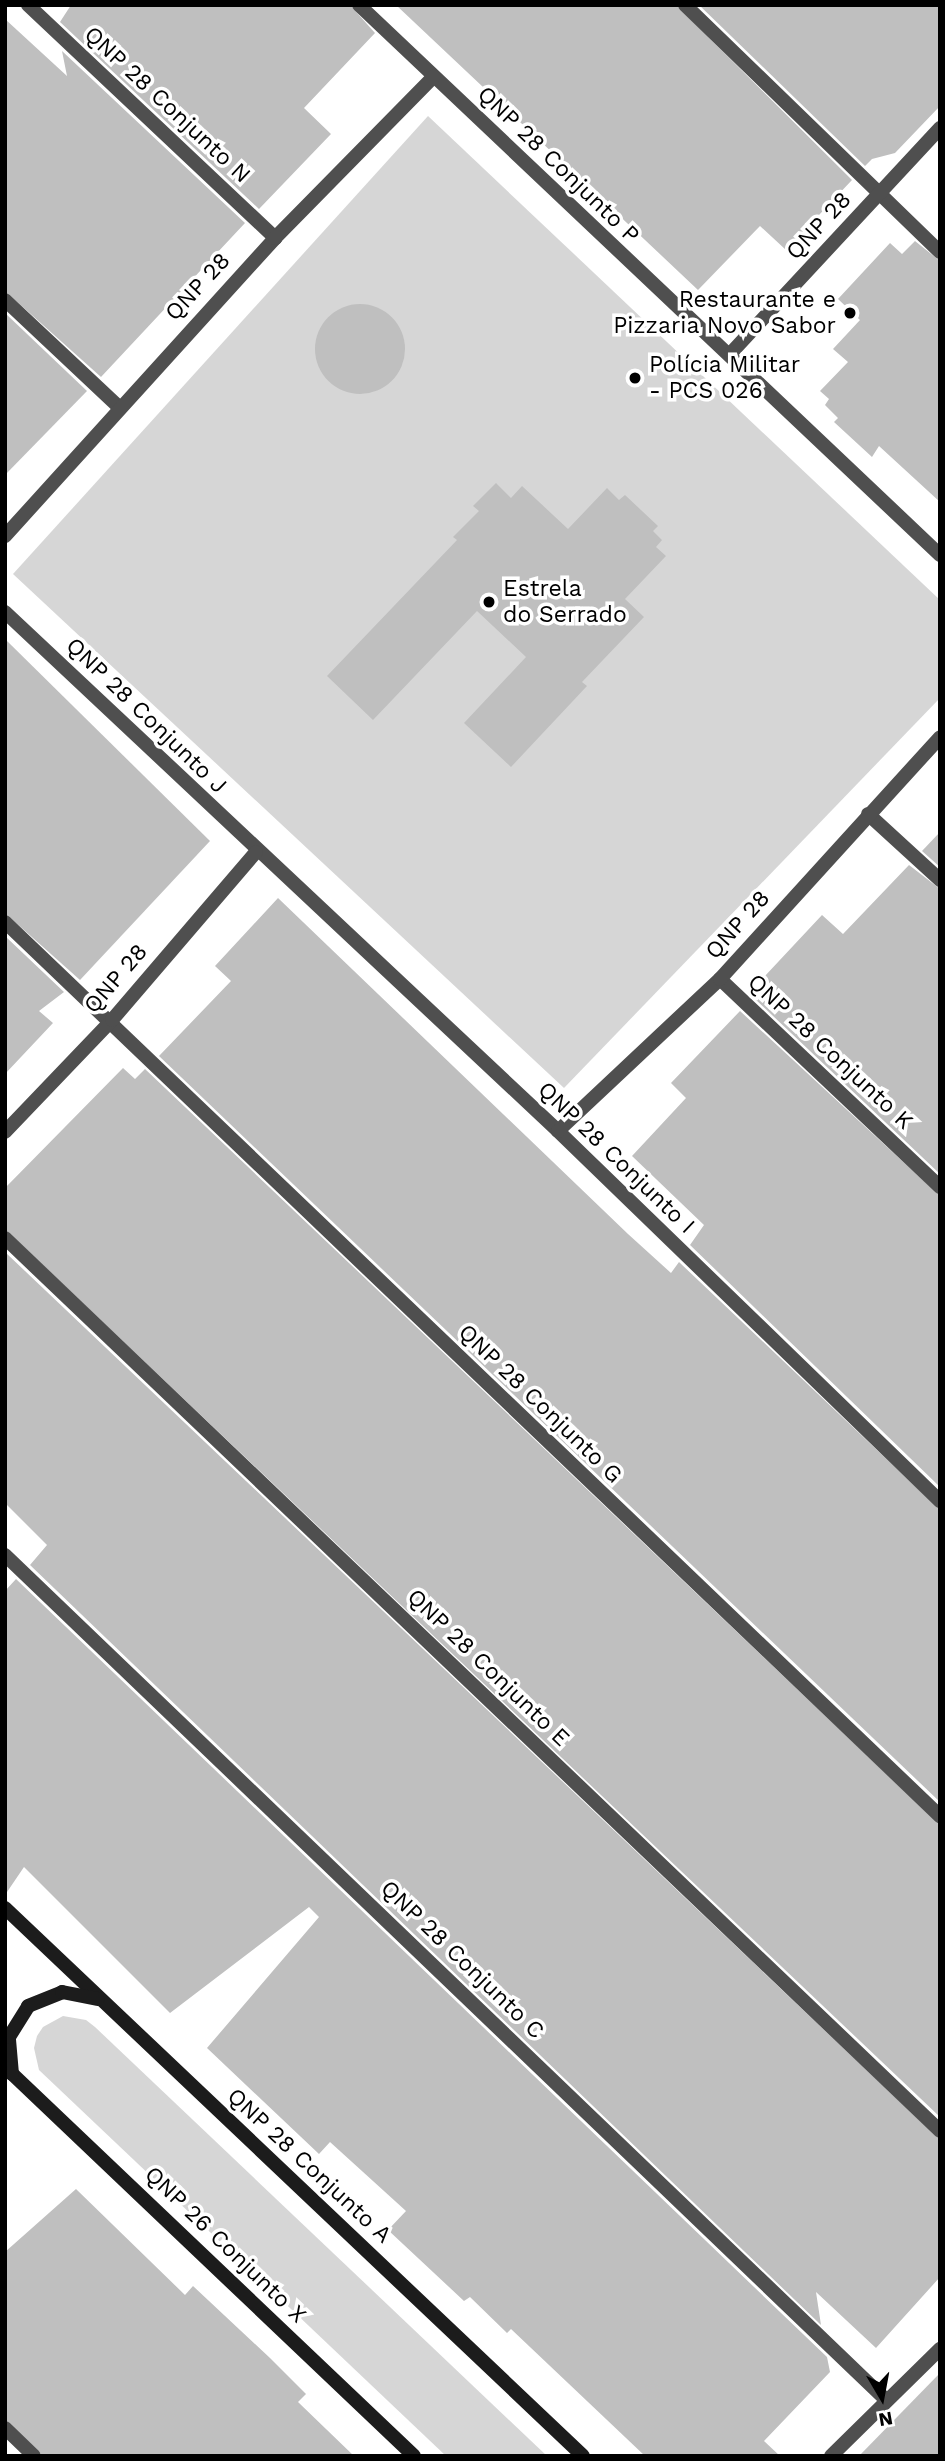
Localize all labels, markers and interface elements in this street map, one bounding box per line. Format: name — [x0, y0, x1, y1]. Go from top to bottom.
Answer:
street label: QNP 28 Conjunto N — [78, 21, 256, 189]
street label: QNP 28 Conjunto P — [471, 80, 645, 250]
street label: QNP 28 — [780, 186, 858, 266]
street label: QNP 28 — [159, 247, 237, 327]
place label: Restaurante e Pizzaria Novo Sabor — [613, 286, 836, 340]
marker: Restaurante e Pizzaria Novo Sabor — [842, 305, 858, 321]
place label: Polícia Militar - PCS 026 — [649, 351, 801, 405]
marker: Polícia Militar - PCS 026 — [627, 370, 643, 386]
place label: Estrela do Serrado — [503, 575, 627, 629]
marker: Estrela do Serrado — [481, 594, 497, 610]
street label: QNP 28 Conjunto J — [59, 632, 233, 800]
street label: QNP 28 — [700, 885, 776, 965]
street label: QNP 28 — [78, 938, 154, 1020]
street label: QNP 28 Conjunto K — [742, 968, 918, 1136]
street label: QNP 28 Conjunto I — [532, 1076, 700, 1240]
street label: QNP 28 Conjunto G — [452, 1319, 628, 1489]
street label: QNP 28 Conjunto E — [401, 1583, 575, 1753]
street label: QNP 28 Conjunto C — [374, 1875, 550, 2045]
street label: QNP 28 Conjunto A — [221, 2082, 397, 2250]
street label: QNP 26 Conjunto X — [138, 2161, 312, 2329]
north arrow — [847, 2363, 917, 2433]
text: N — [877, 2407, 895, 2432]

